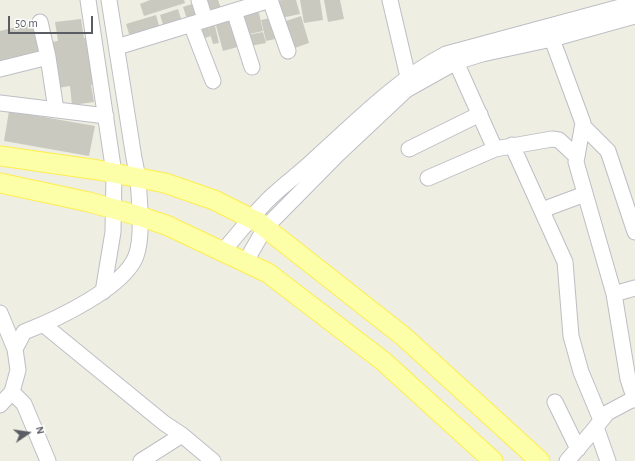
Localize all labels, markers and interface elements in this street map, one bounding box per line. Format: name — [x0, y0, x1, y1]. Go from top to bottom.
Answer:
scale bar — [10, 8, 95, 34]
text: 50 m — [15, 17, 38, 29]
north arrow — [8, 413, 48, 453]
text: N — [34, 425, 46, 435]

